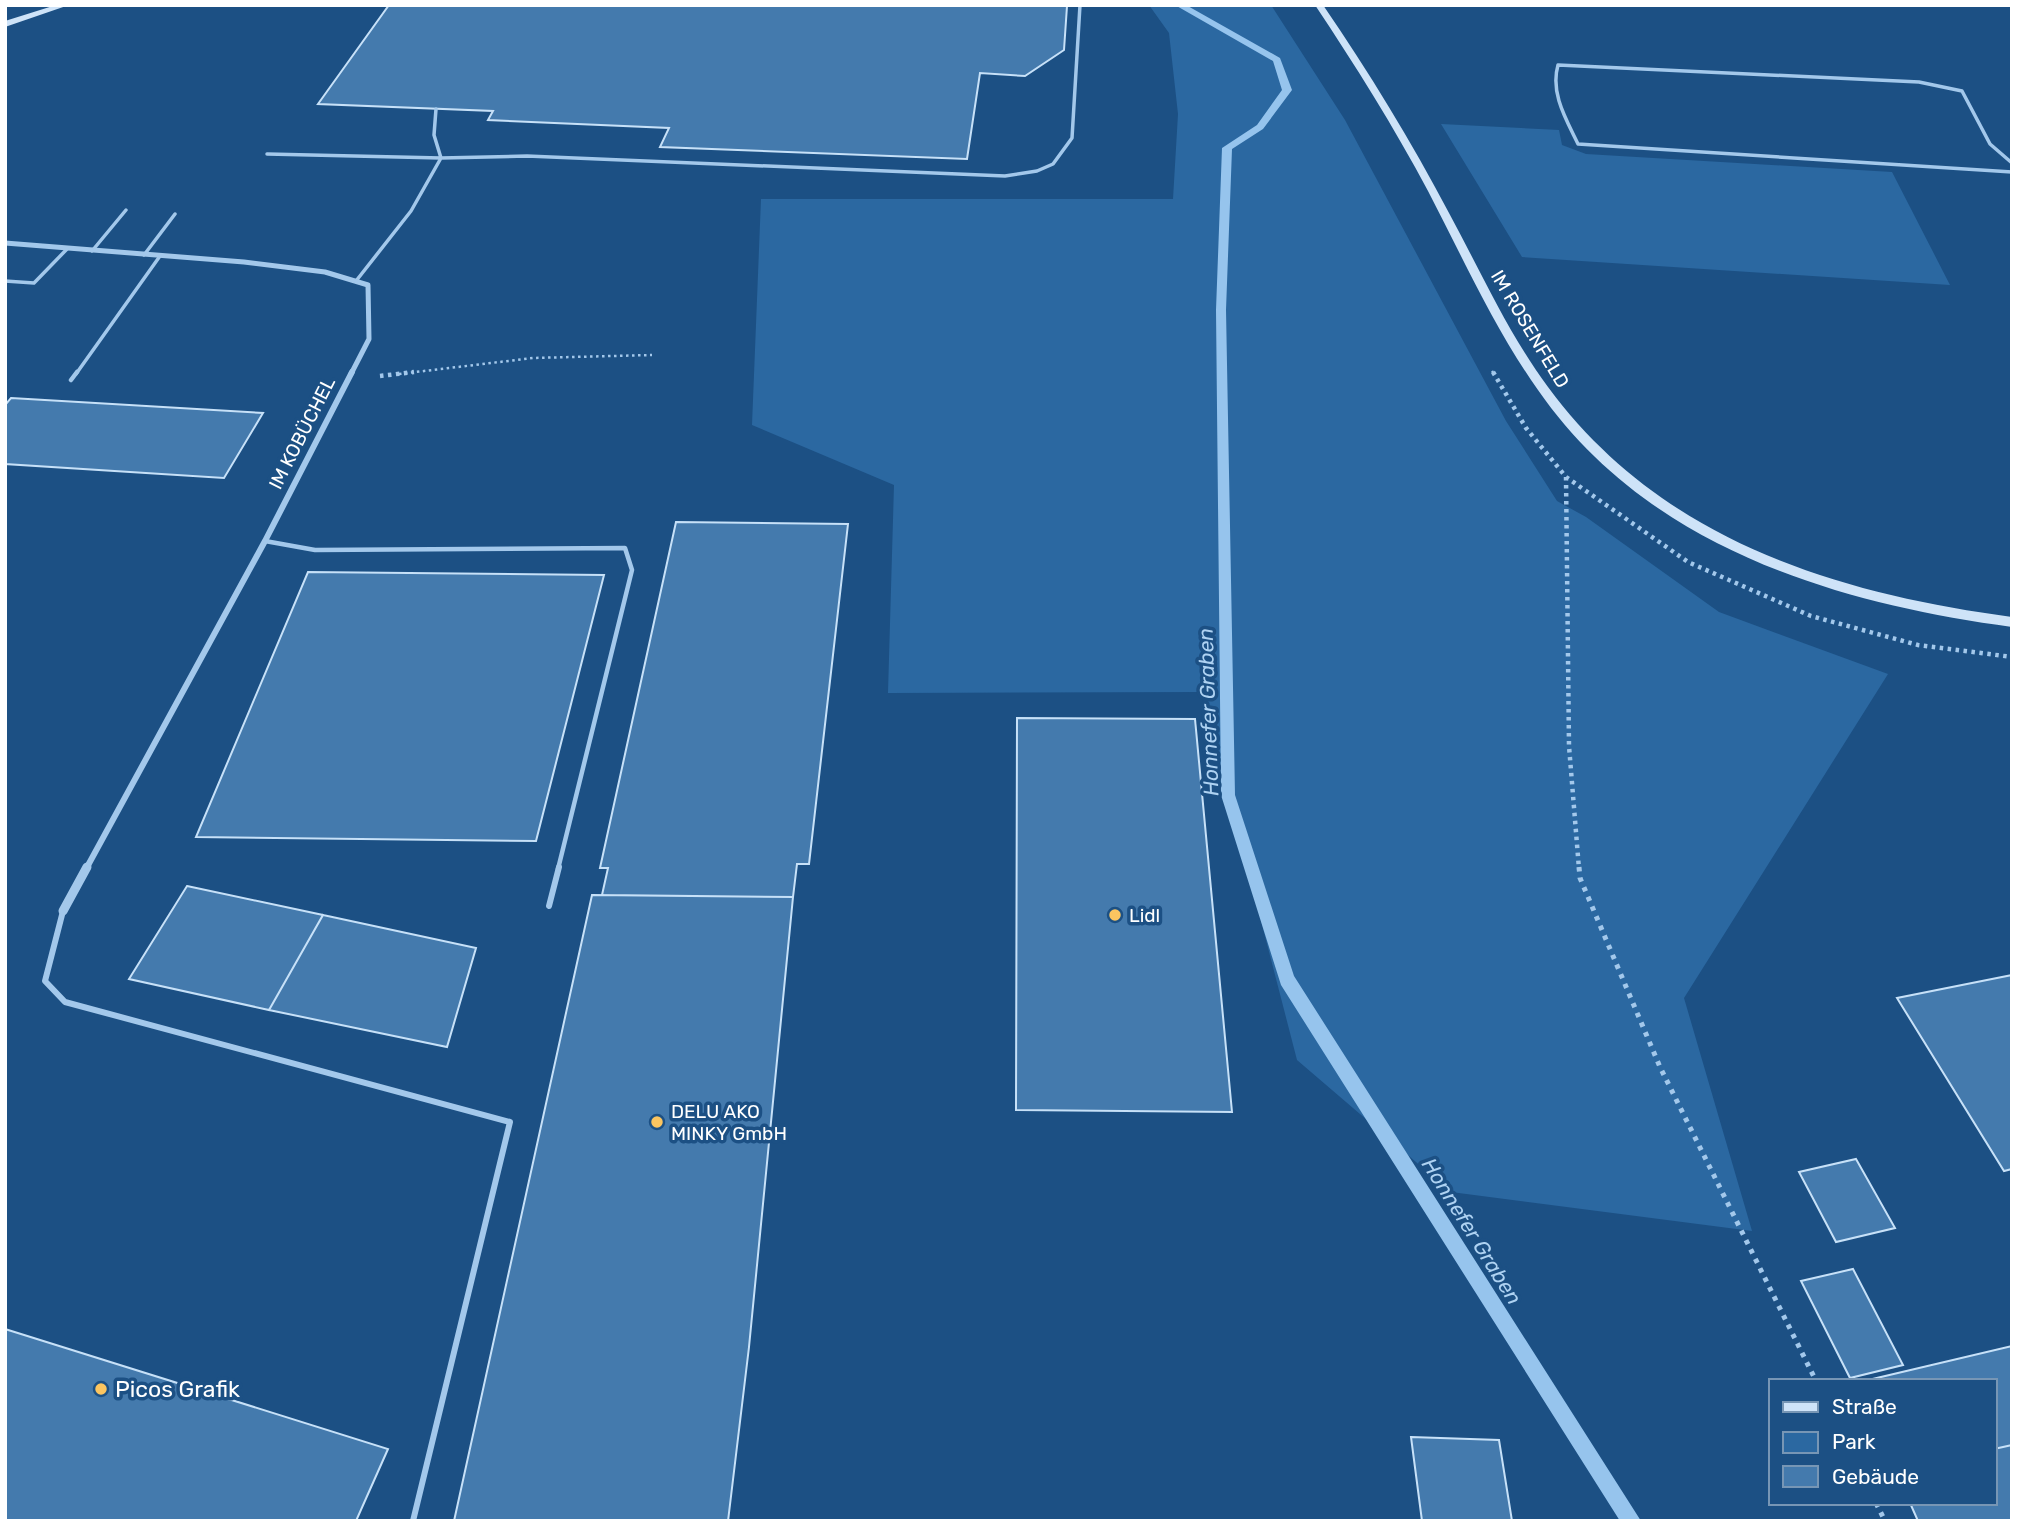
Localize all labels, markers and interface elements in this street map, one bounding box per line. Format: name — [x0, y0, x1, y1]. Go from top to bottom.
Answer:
street label: IM ROSENFELD — [1486, 266, 1574, 392]
street label: IM KOBÜCHEL — [264, 373, 340, 493]
water label: Honnefer Graben — [1193, 628, 1223, 796]
place label: Lidl — [1129, 904, 1160, 927]
marker: Lidl — [1107, 907, 1123, 923]
place label: DELU AKO MINKY GmbH — [671, 1100, 787, 1145]
marker: DELU AKO MINKY GmbH — [649, 1114, 665, 1130]
water label: Honnefer Graben — [1417, 1153, 1527, 1309]
place label: Picos Grafik — [115, 1375, 240, 1403]
legend — [1769, 1379, 1996, 1505]
marker: Picos Grafik — [93, 1381, 109, 1397]
text: Straße — [1832, 1394, 1897, 1419]
text: Park — [1832, 1429, 1876, 1454]
text: Gebäude — [1832, 1464, 1919, 1489]

